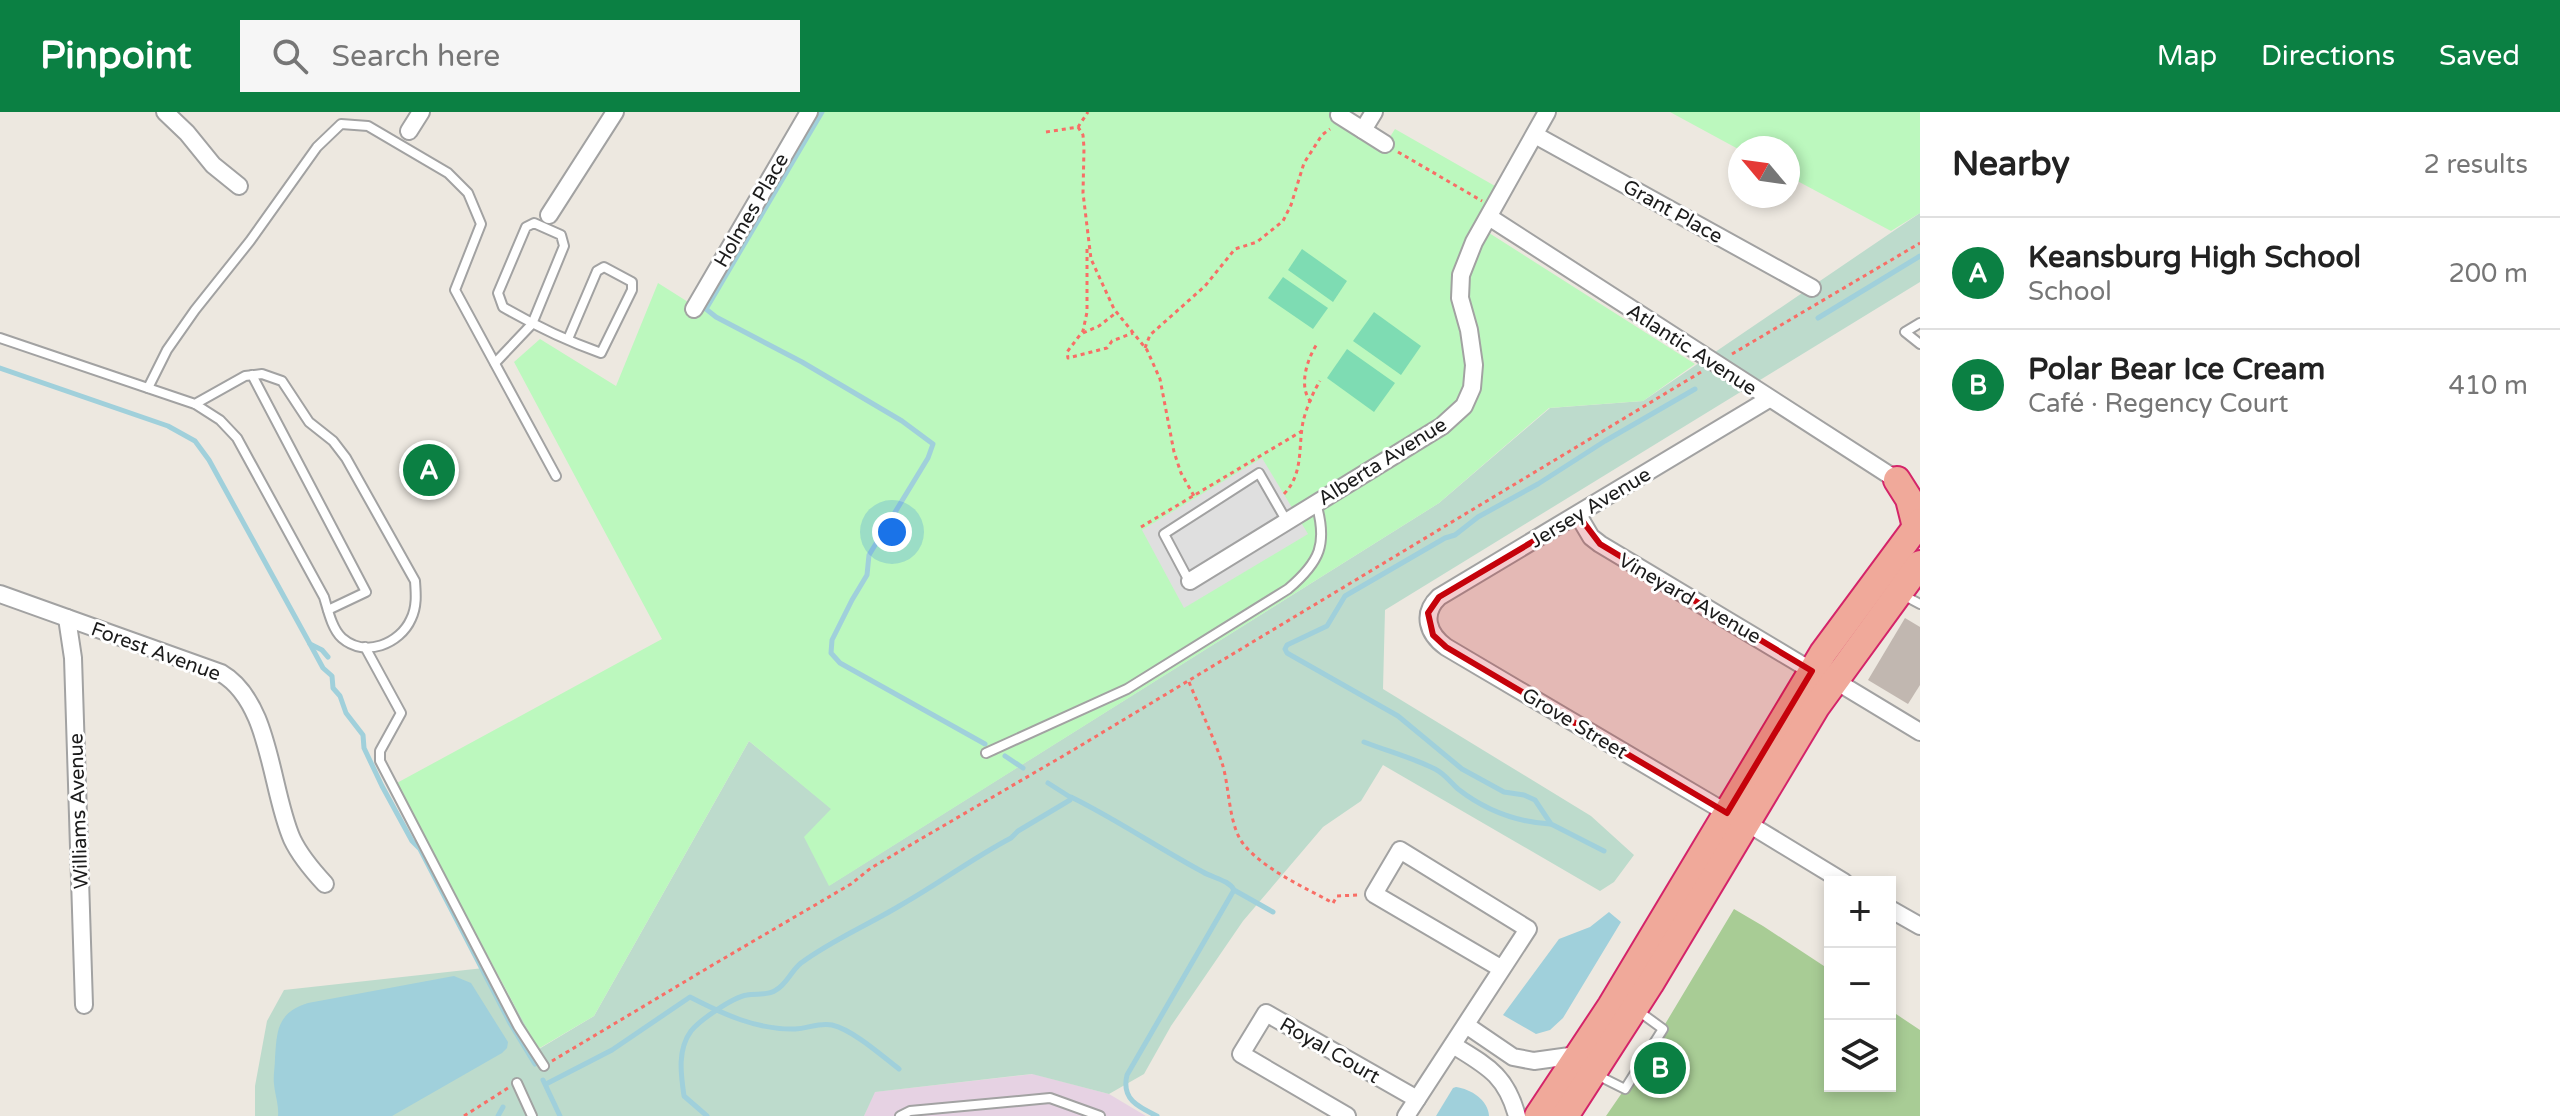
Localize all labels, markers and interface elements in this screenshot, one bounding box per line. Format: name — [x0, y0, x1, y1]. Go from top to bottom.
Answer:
search box — [240, 20, 800, 92]
text: Pinpoint — [40, 33, 192, 79]
icon: search — [268, 34, 312, 78]
text: Search here — [332, 38, 500, 75]
text: Map — [2157, 39, 2217, 73]
text: Directions — [2261, 39, 2395, 73]
text: Saved — [2439, 39, 2520, 73]
north arrow — [1728, 136, 1800, 208]
text: Nearby — [1952, 144, 2070, 185]
street label: Holmes Place — [710, 149, 794, 272]
text: 2 results — [2423, 149, 2528, 180]
street label: Grant Place — [1618, 175, 1727, 249]
text: Keansburg High School — [2028, 239, 2361, 276]
text: A — [1968, 258, 1988, 289]
text: 200 m — [2448, 258, 2528, 289]
text: School — [2028, 276, 2112, 307]
street label: Atlantic Avenue — [1622, 299, 1761, 401]
text: Polar Bear Ice Cream — [2028, 351, 2325, 388]
text: B — [1969, 370, 1987, 401]
text: 410 m — [2448, 370, 2528, 401]
text: Café · Regency Court — [2028, 388, 2288, 419]
street label: Alberta Avenue — [1314, 413, 1451, 511]
pin: A — [403, 440, 455, 500]
street label: Jersey Avenue — [1526, 462, 1655, 553]
your location — [872, 512, 912, 552]
street label: Vineyard Avenue — [1614, 548, 1765, 649]
street label: Forest Avenue — [88, 617, 224, 686]
street label: Grove Street — [1517, 683, 1632, 765]
street label: Williams Avenue — [64, 733, 94, 889]
map controls — [1824, 876, 1896, 1092]
button: + — [1824, 876, 1896, 948]
button: − — [1824, 948, 1896, 1020]
street label: Royal Court — [1275, 1013, 1384, 1089]
button: layers — [1824, 1020, 1896, 1092]
pin: B — [1634, 1038, 1686, 1098]

